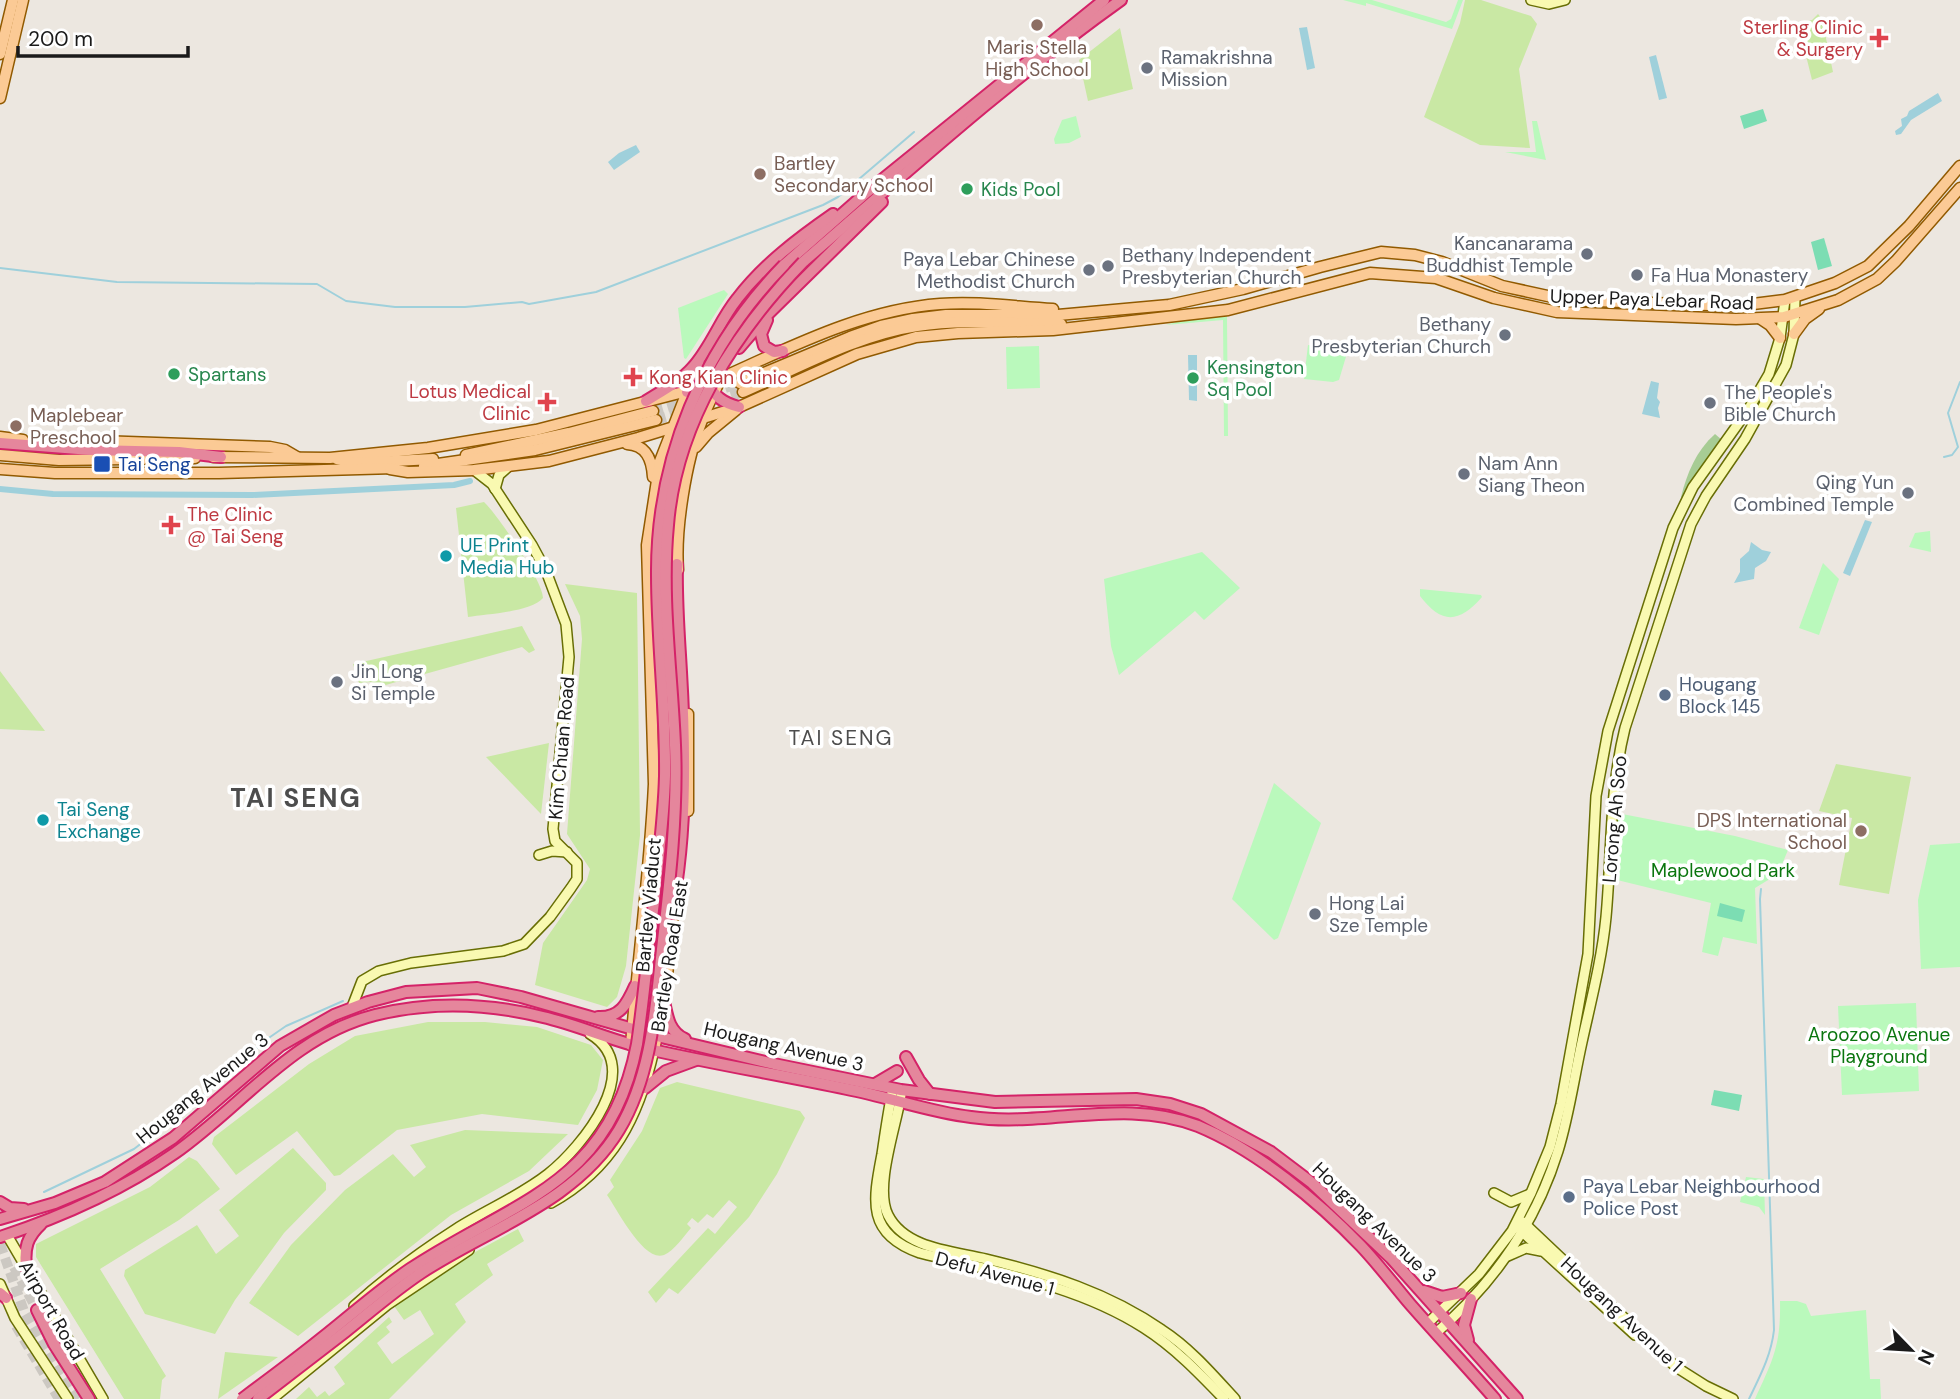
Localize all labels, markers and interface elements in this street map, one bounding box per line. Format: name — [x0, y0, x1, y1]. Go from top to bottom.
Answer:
scale bar — [18, 14, 187, 58]
place label: Sterling Clinic & Surgery — [1743, 15, 1863, 62]
marker: Maris Stella High School — [1029, 17, 1045, 33]
text: 200 m — [28, 25, 93, 53]
marker: Sterling Clinic & Surgery — [1869, 28, 1889, 48]
place label: Maris Stella High School — [985, 35, 1089, 82]
place label: Ramakrishna Mission — [1161, 45, 1273, 92]
marker: Ramakrishna Mission — [1139, 60, 1155, 76]
place label: Bartley Secondary School — [774, 151, 933, 198]
marker: Bartley Secondary School — [752, 166, 768, 182]
place label: Kids Pool — [981, 177, 1060, 202]
marker: Kids Pool — [959, 181, 975, 197]
place label: Kancanarama Buddhist Temple — [1426, 231, 1573, 278]
place label: Bethany Independent Presbyterian Church — [1122, 243, 1312, 290]
marker: Kancanarama Buddhist Temple — [1579, 246, 1595, 262]
place label: Paya Lebar Chinese Methodist Church — [903, 247, 1075, 294]
marker: Bethany Independent Presbyterian Church — [1100, 258, 1116, 274]
marker: Paya Lebar Chinese Methodist Church — [1081, 262, 1097, 278]
place label: Fa Hua Monastery — [1651, 263, 1809, 288]
marker: Fa Hua Monastery — [1629, 267, 1645, 283]
street label: Upper Paya Lebar Road — [1550, 283, 1754, 316]
place label: Bethany Presbyterian Church — [1312, 312, 1491, 359]
marker: Bethany Presbyterian Church — [1497, 327, 1513, 343]
place label: Kensington Sq Pool — [1207, 355, 1304, 402]
place label: Spartans — [188, 362, 267, 387]
place label: Kong Kian Clinic — [649, 365, 788, 390]
marker: Spartans — [166, 366, 182, 382]
marker: Kong Kian Clinic — [623, 367, 643, 387]
marker: Kensington Sq Pool — [1185, 370, 1201, 386]
place label: Lotus Medical Clinic — [409, 379, 531, 426]
place label: The People's Bible Church — [1724, 380, 1836, 427]
marker: Lotus Medical Clinic — [537, 392, 557, 412]
marker: The People's Bible Church — [1702, 395, 1718, 411]
place label: Maplebear Preschool — [30, 403, 123, 450]
marker: Maplebear Preschool — [8, 418, 24, 434]
place label: Nam Ann Siang Theon — [1478, 451, 1585, 498]
place label: Tai Seng — [118, 452, 191, 477]
marker: Tai Seng — [92, 454, 112, 474]
marker: Nam Ann Siang Theon — [1456, 466, 1472, 482]
place label: Qing Yun Combined Temple — [1733, 470, 1894, 517]
marker: Qing Yun Combined Temple — [1900, 485, 1916, 501]
place label: The Clinic @ Tai Seng — [187, 502, 284, 549]
marker: The Clinic @ Tai Seng — [161, 515, 181, 535]
place label: UE Print Media Hub — [460, 533, 554, 580]
marker: UE Print Media Hub — [438, 548, 454, 564]
place label: Jin Long Si Temple — [351, 659, 435, 706]
place label: Hougang Block 145 — [1679, 672, 1761, 719]
marker: Jin Long Si Temple — [329, 674, 345, 690]
street label: Kim Chuan Road — [543, 675, 580, 821]
marker: Hougang Block 145 — [1657, 687, 1673, 703]
district label: TAI SENG — [788, 724, 894, 752]
street label: Lorong Ah Soo — [1596, 754, 1633, 884]
district label: TAI SENG — [230, 781, 362, 815]
place label: Tai Seng Exchange — [57, 797, 141, 844]
place label: DPS International School — [1697, 808, 1847, 855]
marker: Tai Seng Exchange — [35, 812, 51, 828]
marker: DPS International School — [1853, 823, 1869, 839]
street label: Bartley Viaduct — [630, 837, 667, 973]
park label: Maplewood Park — [1651, 858, 1795, 883]
street label: Bartley Road East — [645, 878, 694, 1034]
place label: Hong Lai Sze Temple — [1329, 891, 1428, 938]
marker: Hong Lai Sze Temple — [1307, 906, 1323, 922]
street label: Hougang Avenue 3 — [701, 1016, 866, 1077]
park label: Aroozoo Avenue Playground — [1808, 1022, 1950, 1069]
street label: Hougang Avenue 3 — [131, 1027, 274, 1150]
street label: Hougang Avenue 3 — [1307, 1157, 1442, 1288]
place label: Paya Lebar Neighbourhood Police Post — [1583, 1174, 1820, 1221]
marker: Paya Lebar Neighbourhood Police Post — [1561, 1189, 1577, 1205]
street label: Defu Avenue 1 — [933, 1246, 1057, 1301]
street label: Hougang Avenue 1 — [1555, 1251, 1688, 1377]
street label: Airport Road — [13, 1256, 90, 1365]
north arrow — [1876, 1315, 1946, 1385]
text: N — [1912, 1345, 1940, 1369]

